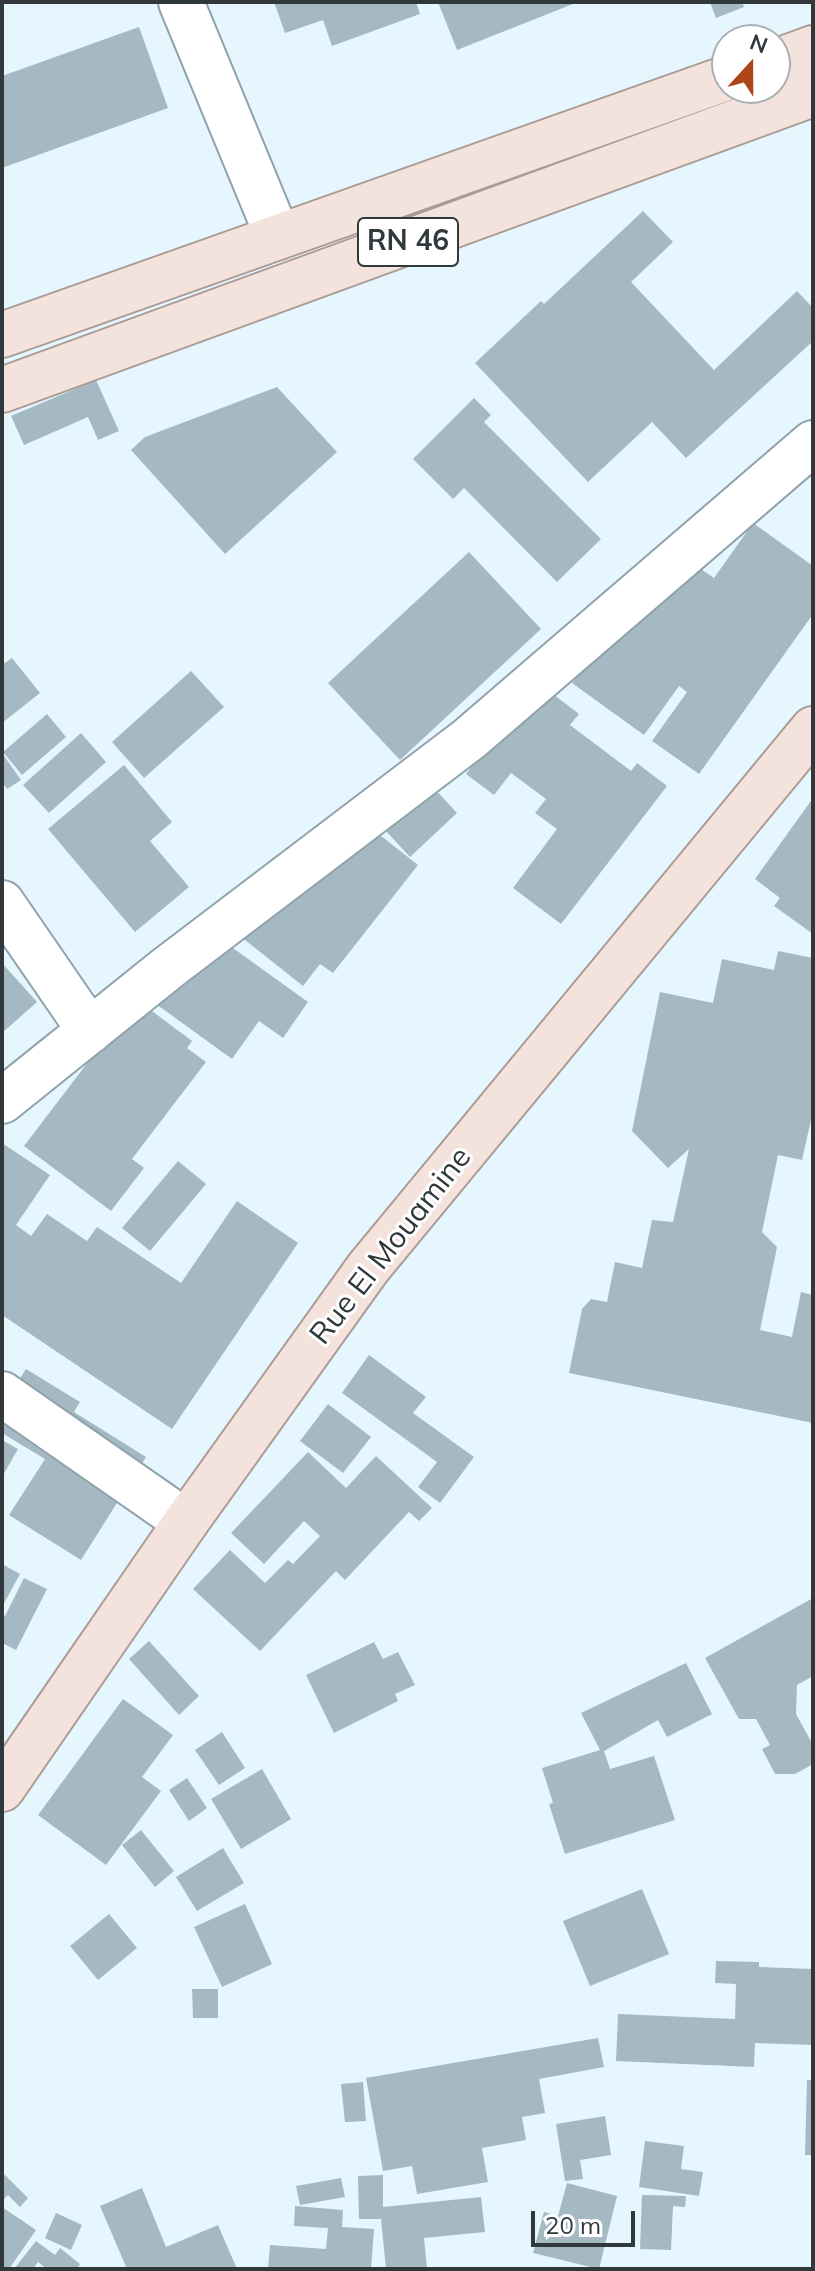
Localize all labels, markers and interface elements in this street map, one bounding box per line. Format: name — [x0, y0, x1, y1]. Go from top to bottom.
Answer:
north arrow — [711, 24, 791, 104]
text: N — [746, 27, 772, 60]
road number: RN 46 — [358, 218, 458, 266]
street label: Rue El Mouamine — [303, 1140, 479, 1352]
scale bar — [535, 2195, 639, 2245]
text: 20 m — [545, 2210, 601, 2240]

